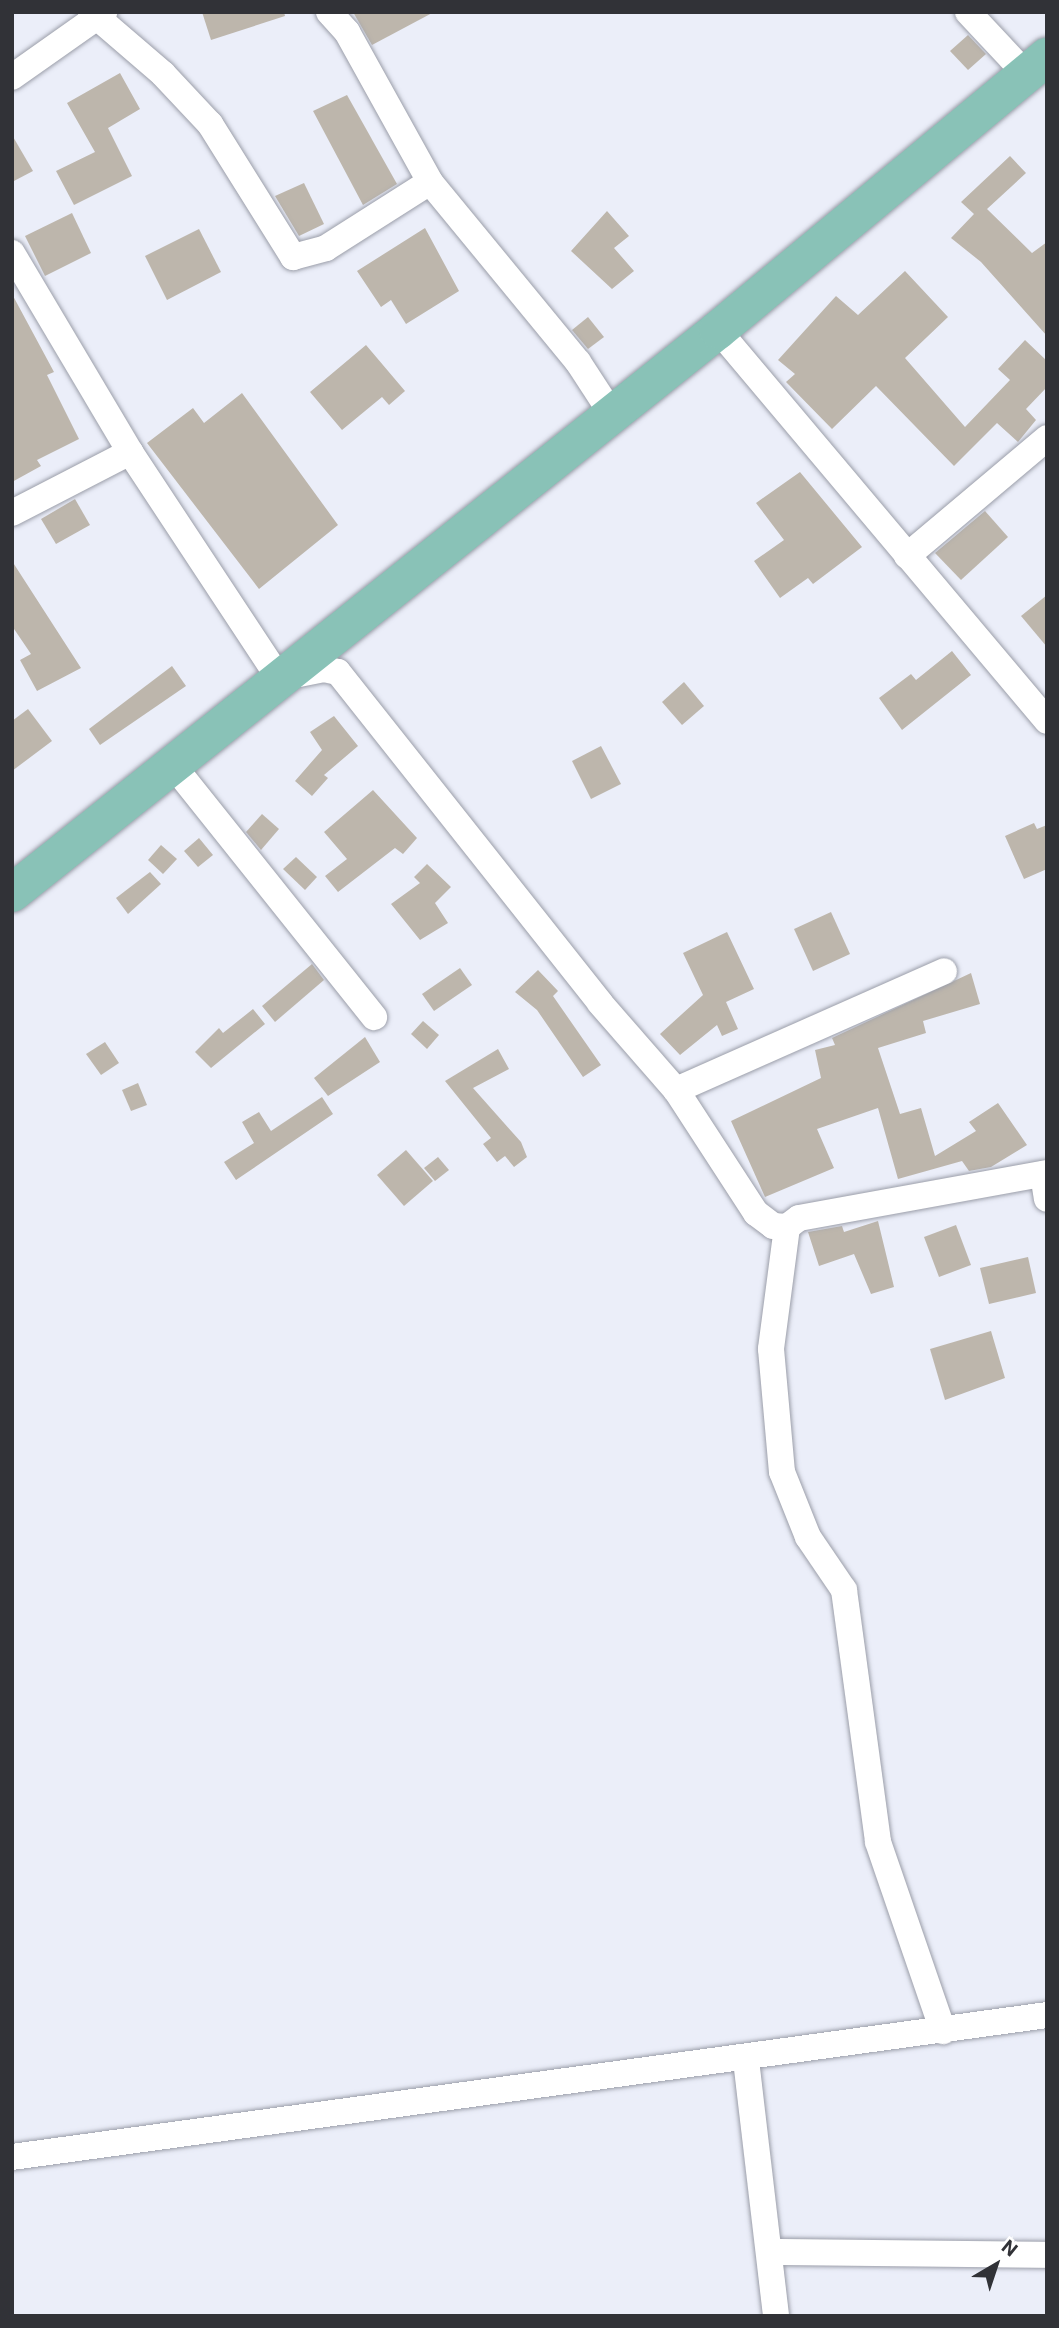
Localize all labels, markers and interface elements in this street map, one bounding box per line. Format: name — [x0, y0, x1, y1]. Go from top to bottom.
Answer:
north arrow — [961, 2230, 1031, 2300]
text: N — [997, 2235, 1022, 2261]

